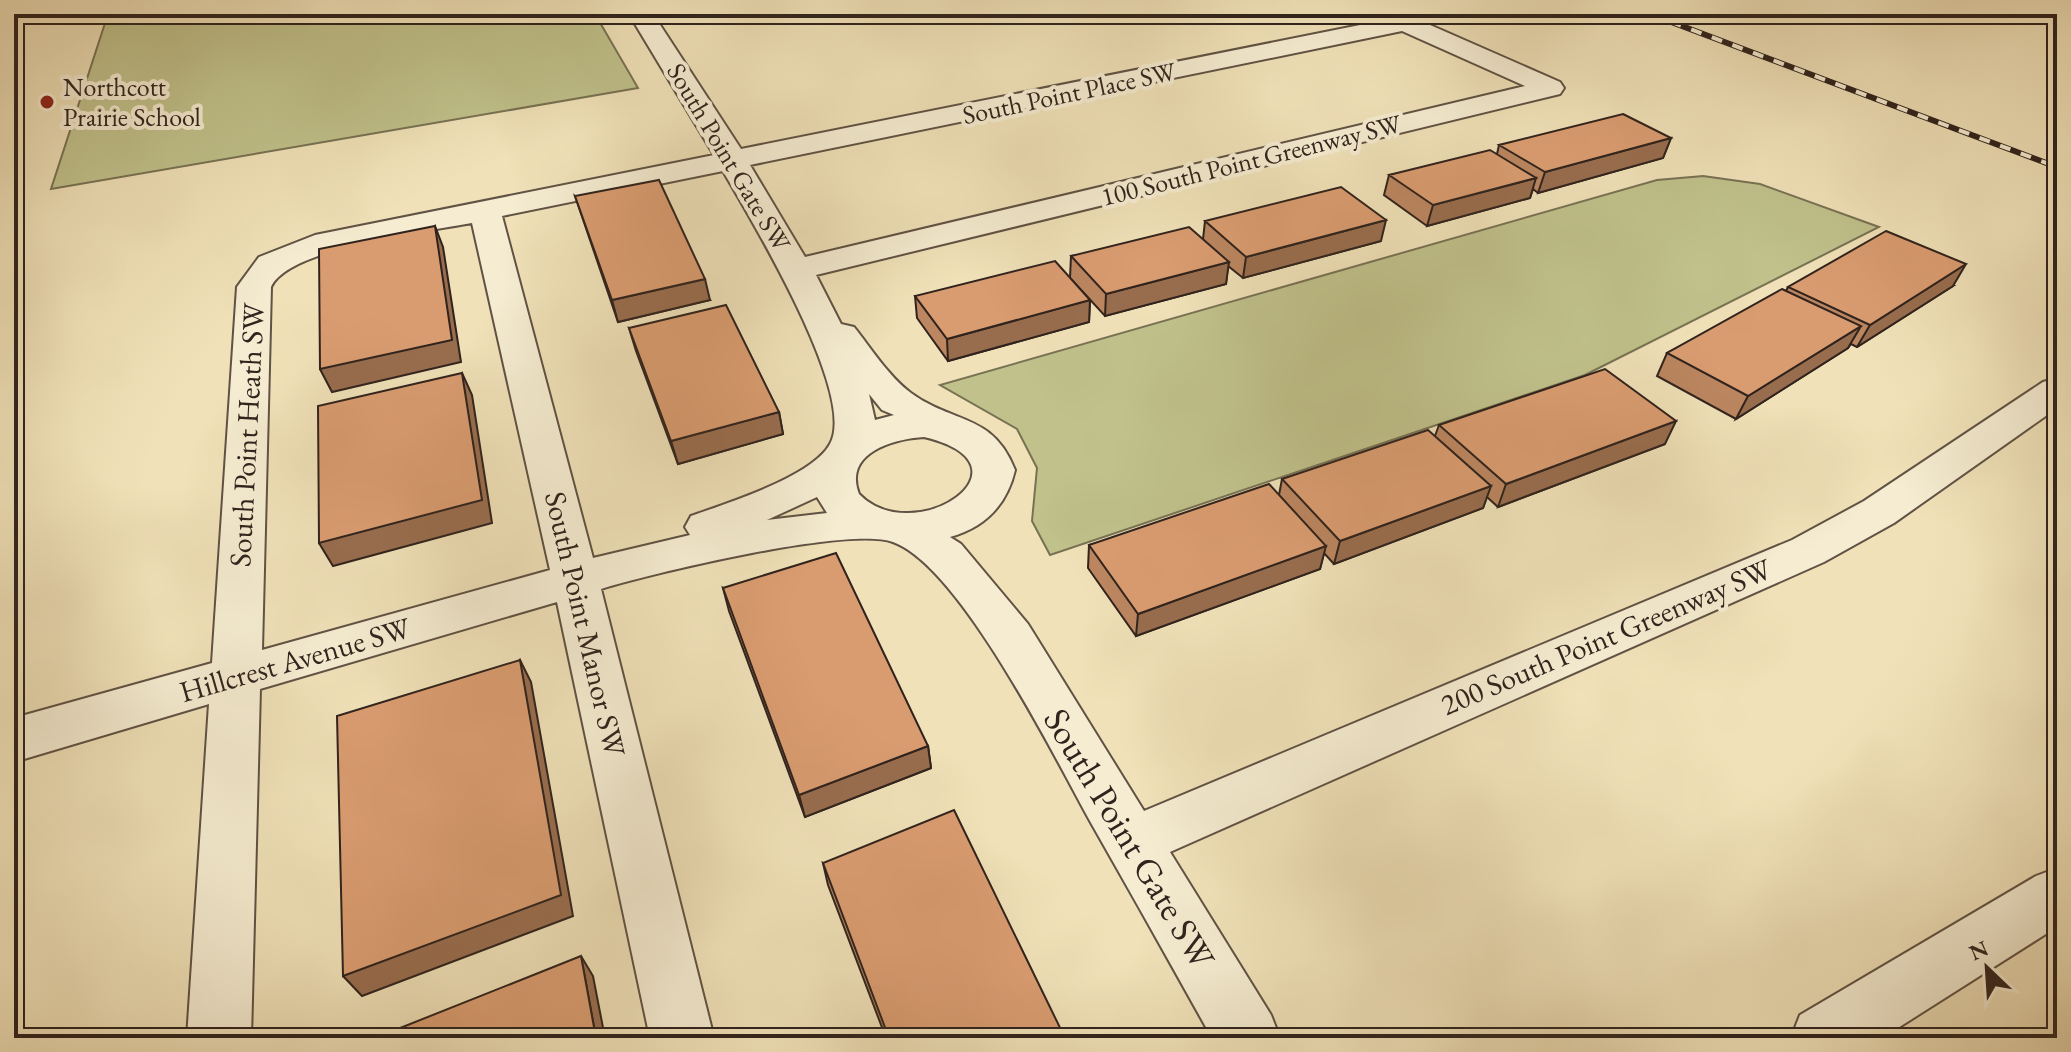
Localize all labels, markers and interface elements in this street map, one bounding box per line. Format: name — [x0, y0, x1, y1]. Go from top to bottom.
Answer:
street label: South Point Place SW — [959, 54, 1180, 132]
street label: South Point Gate SW — [659, 57, 799, 258]
place label: Northcott Prairie School — [63, 70, 201, 134]
marker: Northcott Prairie School — [38, 93, 56, 111]
street label: 100 South Point Greenway SW — [1097, 106, 1406, 214]
street label: South Point Heath SW — [220, 301, 273, 568]
street label: South Point Manor SW — [536, 488, 635, 761]
street label: 200 South Point Greenway SW — [1435, 549, 1778, 724]
street label: Hillcrest Avenue SW — [175, 608, 415, 711]
street label: South Point Gate SW — [1033, 699, 1226, 978]
north arrow — [1947, 928, 2027, 1008]
text: N — [1965, 933, 1993, 967]

